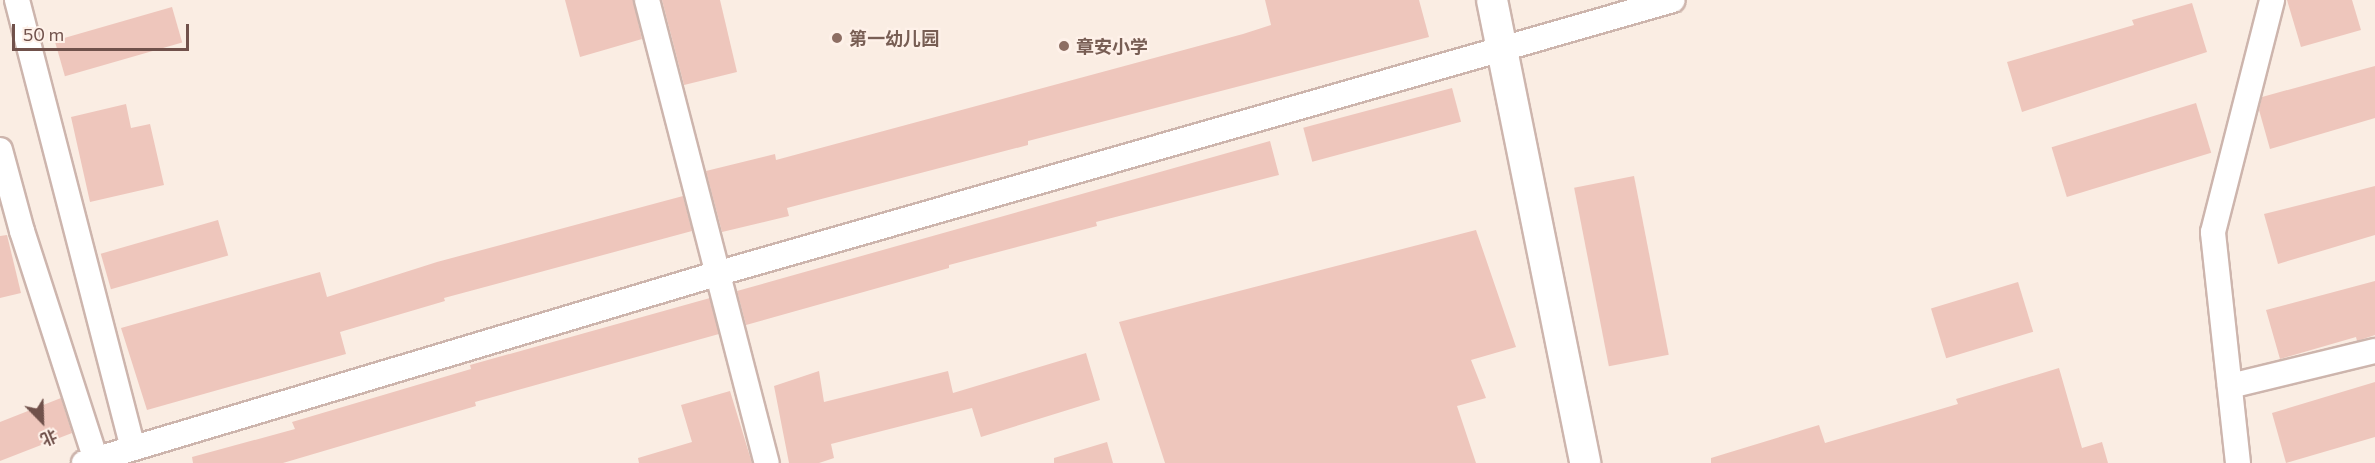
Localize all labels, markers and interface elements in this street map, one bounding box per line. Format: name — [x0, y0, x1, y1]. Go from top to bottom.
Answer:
scale bar — [15, 12, 192, 50]
text: 50 m — [23, 23, 64, 45]
place label: 第一幼儿园 — [849, 27, 939, 49]
marker: 第一幼儿园 — [830, 31, 844, 45]
place label: 章安小学 — [1076, 35, 1148, 57]
marker: 章安小学 — [1057, 39, 1071, 53]
north arrow — [12, 391, 72, 451]
text: 北 — [38, 426, 60, 450]

